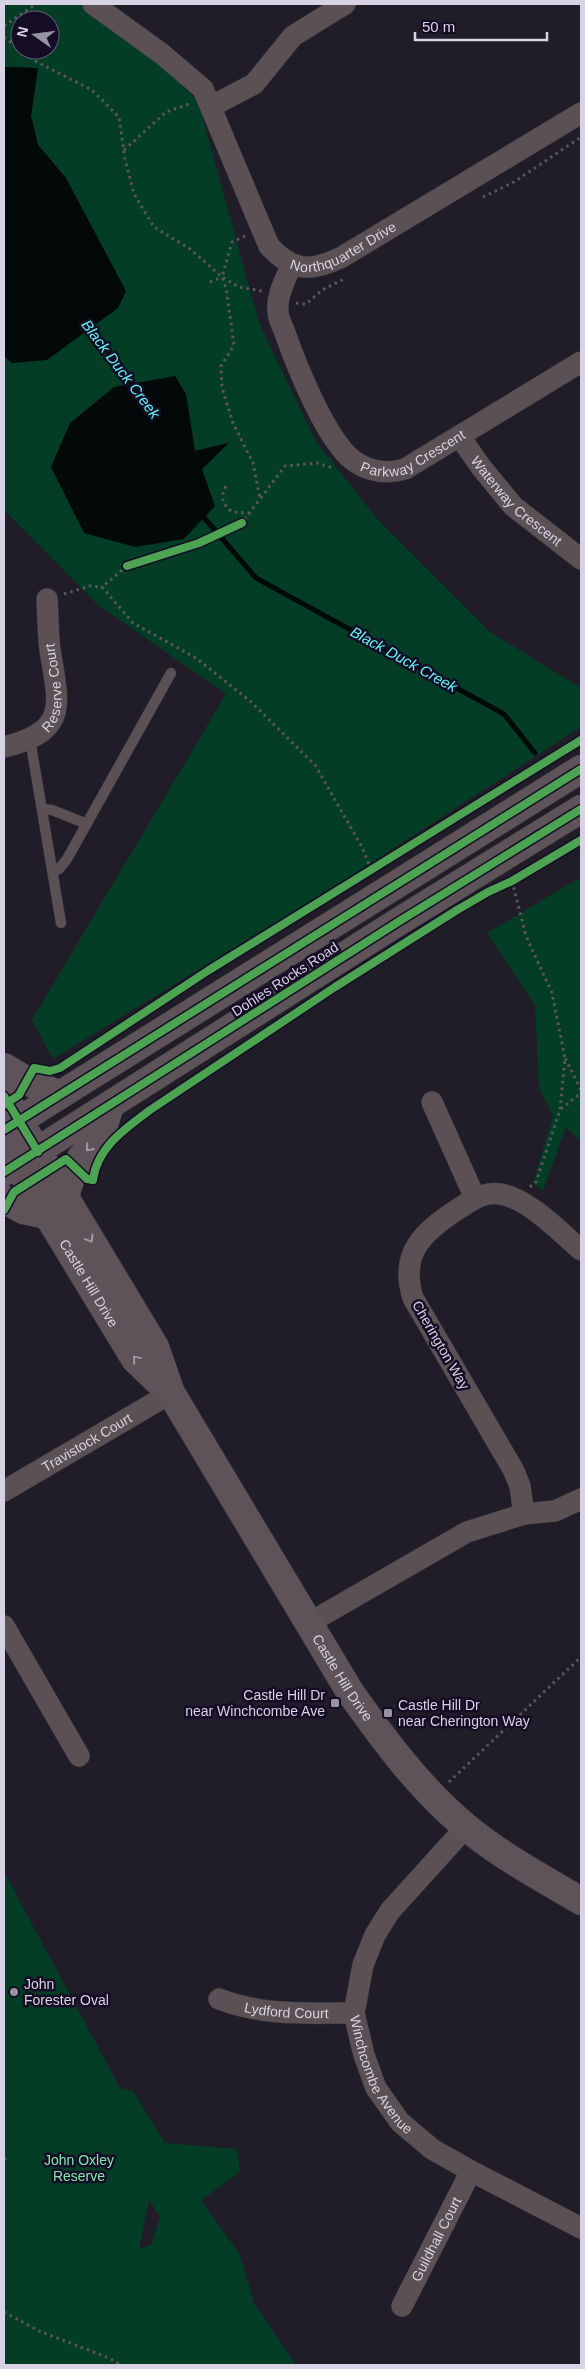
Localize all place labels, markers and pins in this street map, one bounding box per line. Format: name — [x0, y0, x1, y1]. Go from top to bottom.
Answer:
place label: Castle Hill Dr near Winchcombe Ave — [185, 1687, 325, 1719]
marker: Castle Hill Dr near Winchcombe Ave — [329, 1697, 341, 1709]
place label: Castle Hill Dr near Cherington Way — [398, 1697, 530, 1729]
marker: Castle Hill Dr near Cherington Way — [382, 1707, 394, 1719]
place label: John Forester Oval — [24, 1976, 109, 2008]
marker: John Forester Oval — [8, 1986, 20, 1998]

